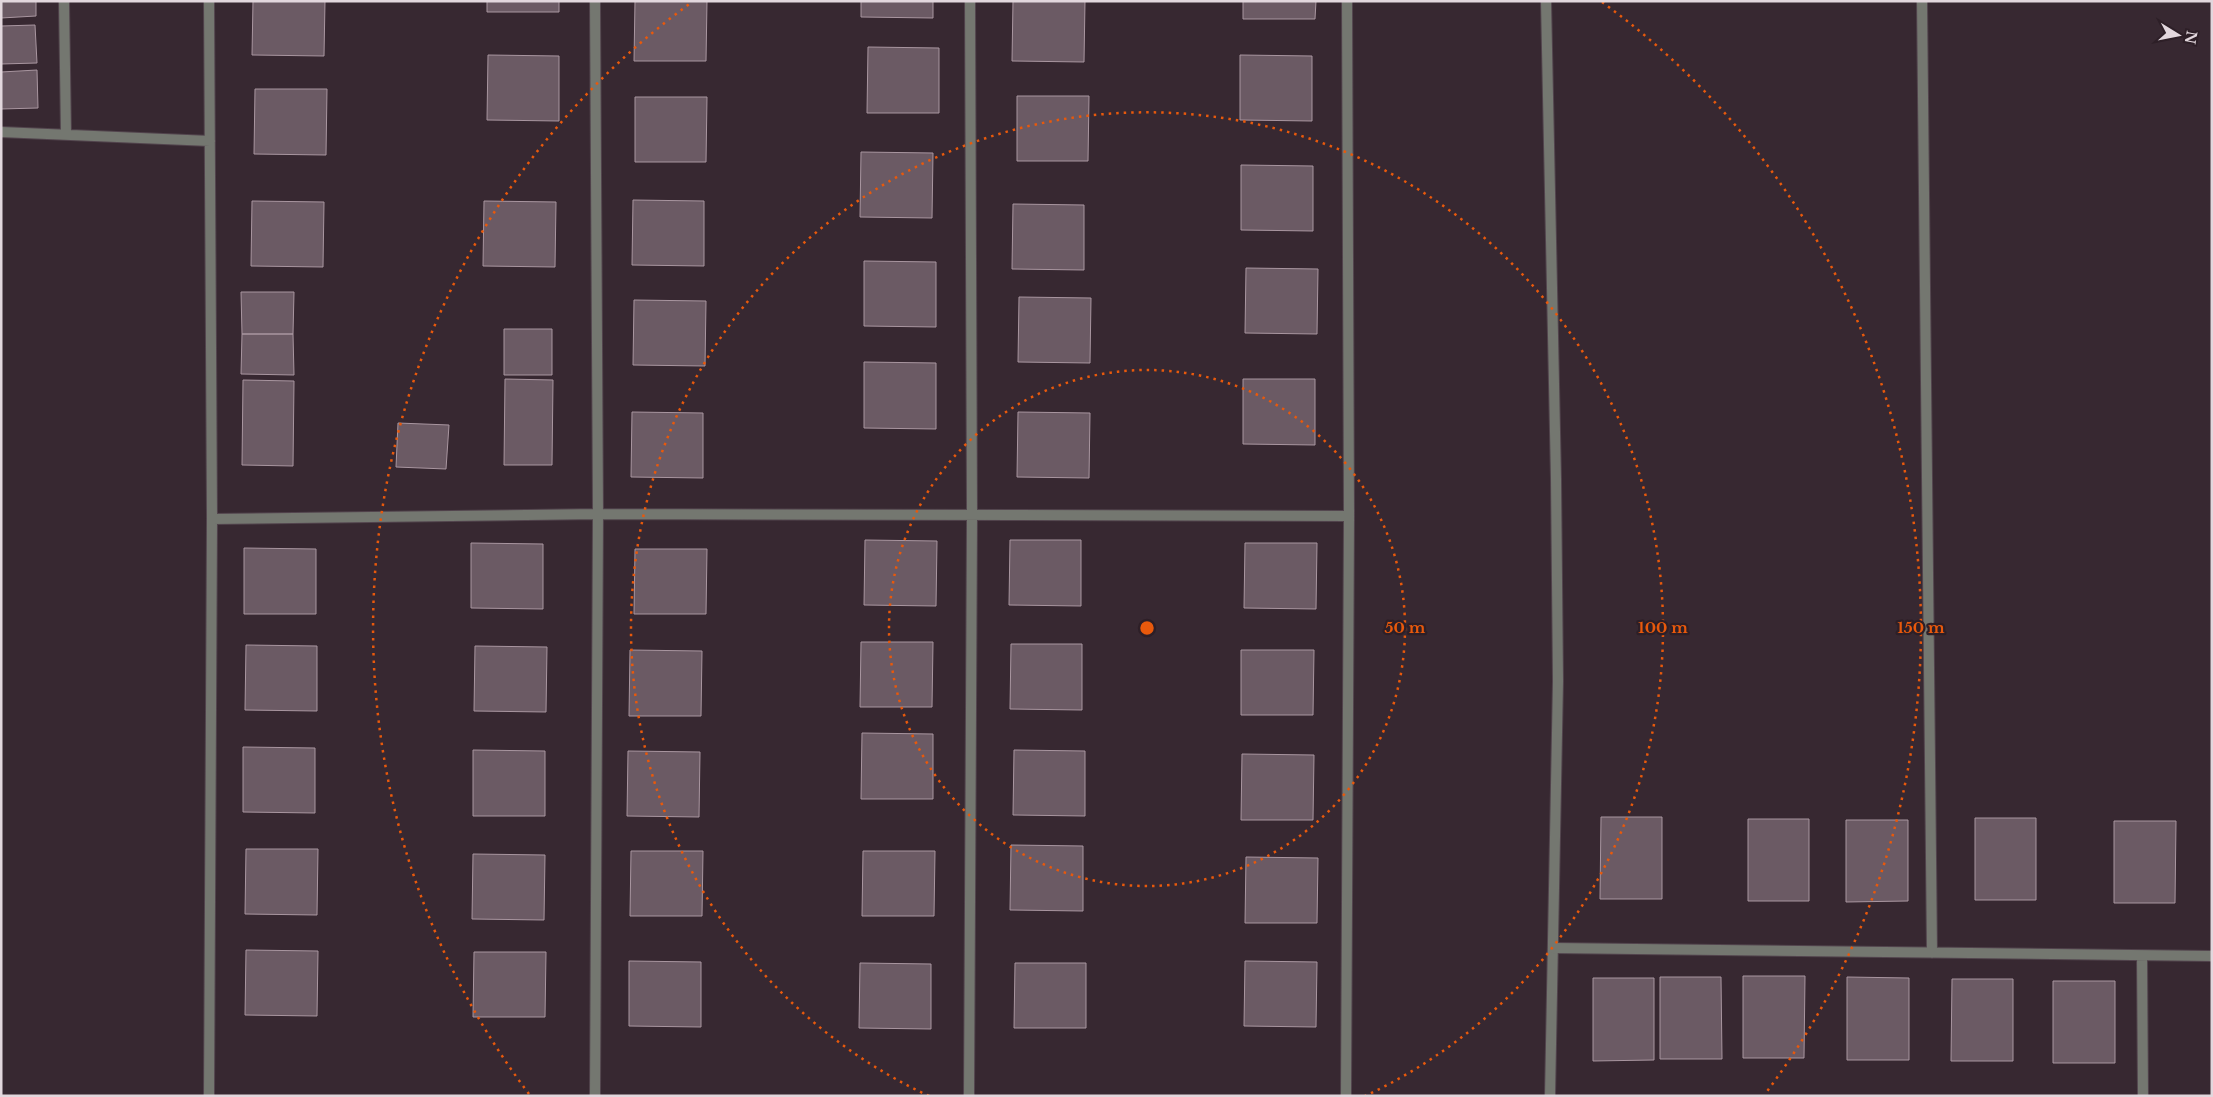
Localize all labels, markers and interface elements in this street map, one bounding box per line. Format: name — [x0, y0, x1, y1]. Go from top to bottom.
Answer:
north arrow — [2153, 10, 2203, 60]
text: N — [2181, 29, 2201, 45]
text: 50 m — [1385, 618, 1426, 637]
text: 100 m — [1638, 618, 1688, 637]
text: 150 m — [1897, 618, 1945, 637]
centre of rings — [1138, 619, 1156, 637]

